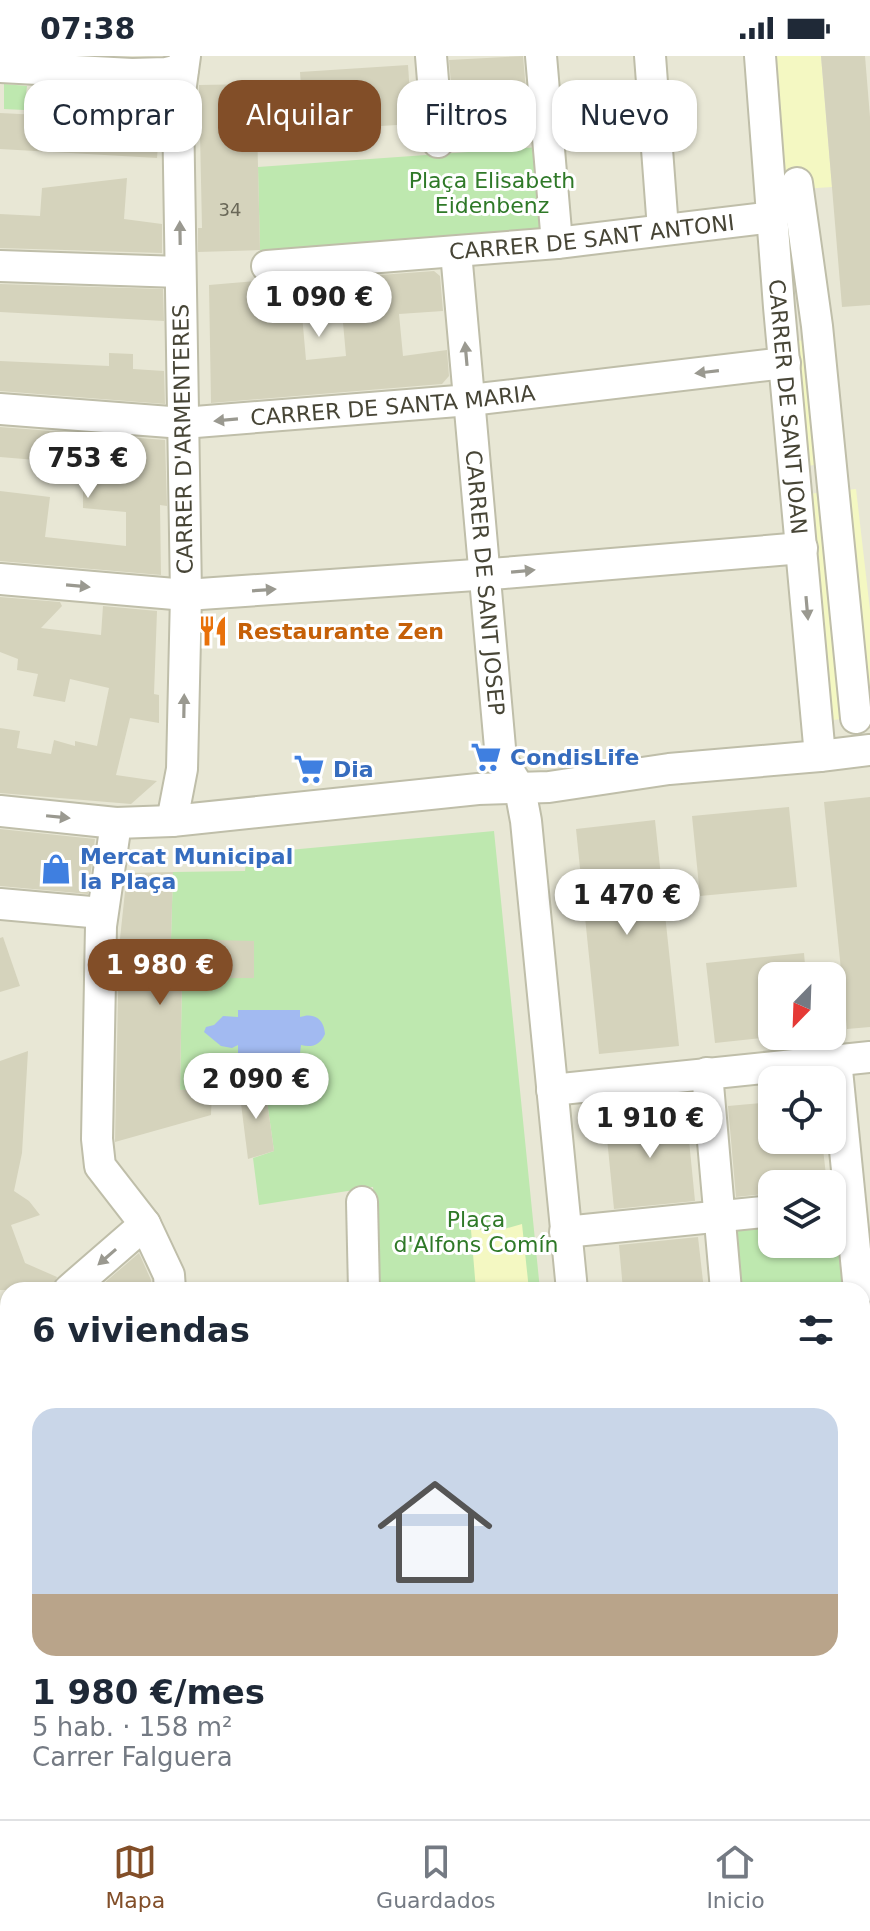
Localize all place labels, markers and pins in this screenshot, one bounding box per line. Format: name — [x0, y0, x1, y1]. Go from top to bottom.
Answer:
pin: 1 090 € — [245, 271, 393, 339]
pin: 753 € — [32, 432, 144, 500]
restaurant icon: Restaurante Zen — [196, 614, 230, 648]
place label: Restaurante Zen — [237, 619, 444, 644]
supermarket icon: CondisLife — [469, 740, 503, 774]
place label: CondisLife — [510, 745, 639, 770]
supermarket icon: Dia — [292, 752, 326, 786]
place label: Dia — [333, 757, 374, 782]
place label: Mercat Municipal la Plaça — [80, 844, 293, 894]
shop icon: Mercat Municipal la Plaça — [39, 852, 73, 886]
pin: 1 470 € — [553, 869, 701, 937]
pin: 1 980 € — [86, 939, 234, 1007]
pin: 2 090 € — [182, 1053, 330, 1121]
pin: 1 910 € — [576, 1092, 724, 1160]

